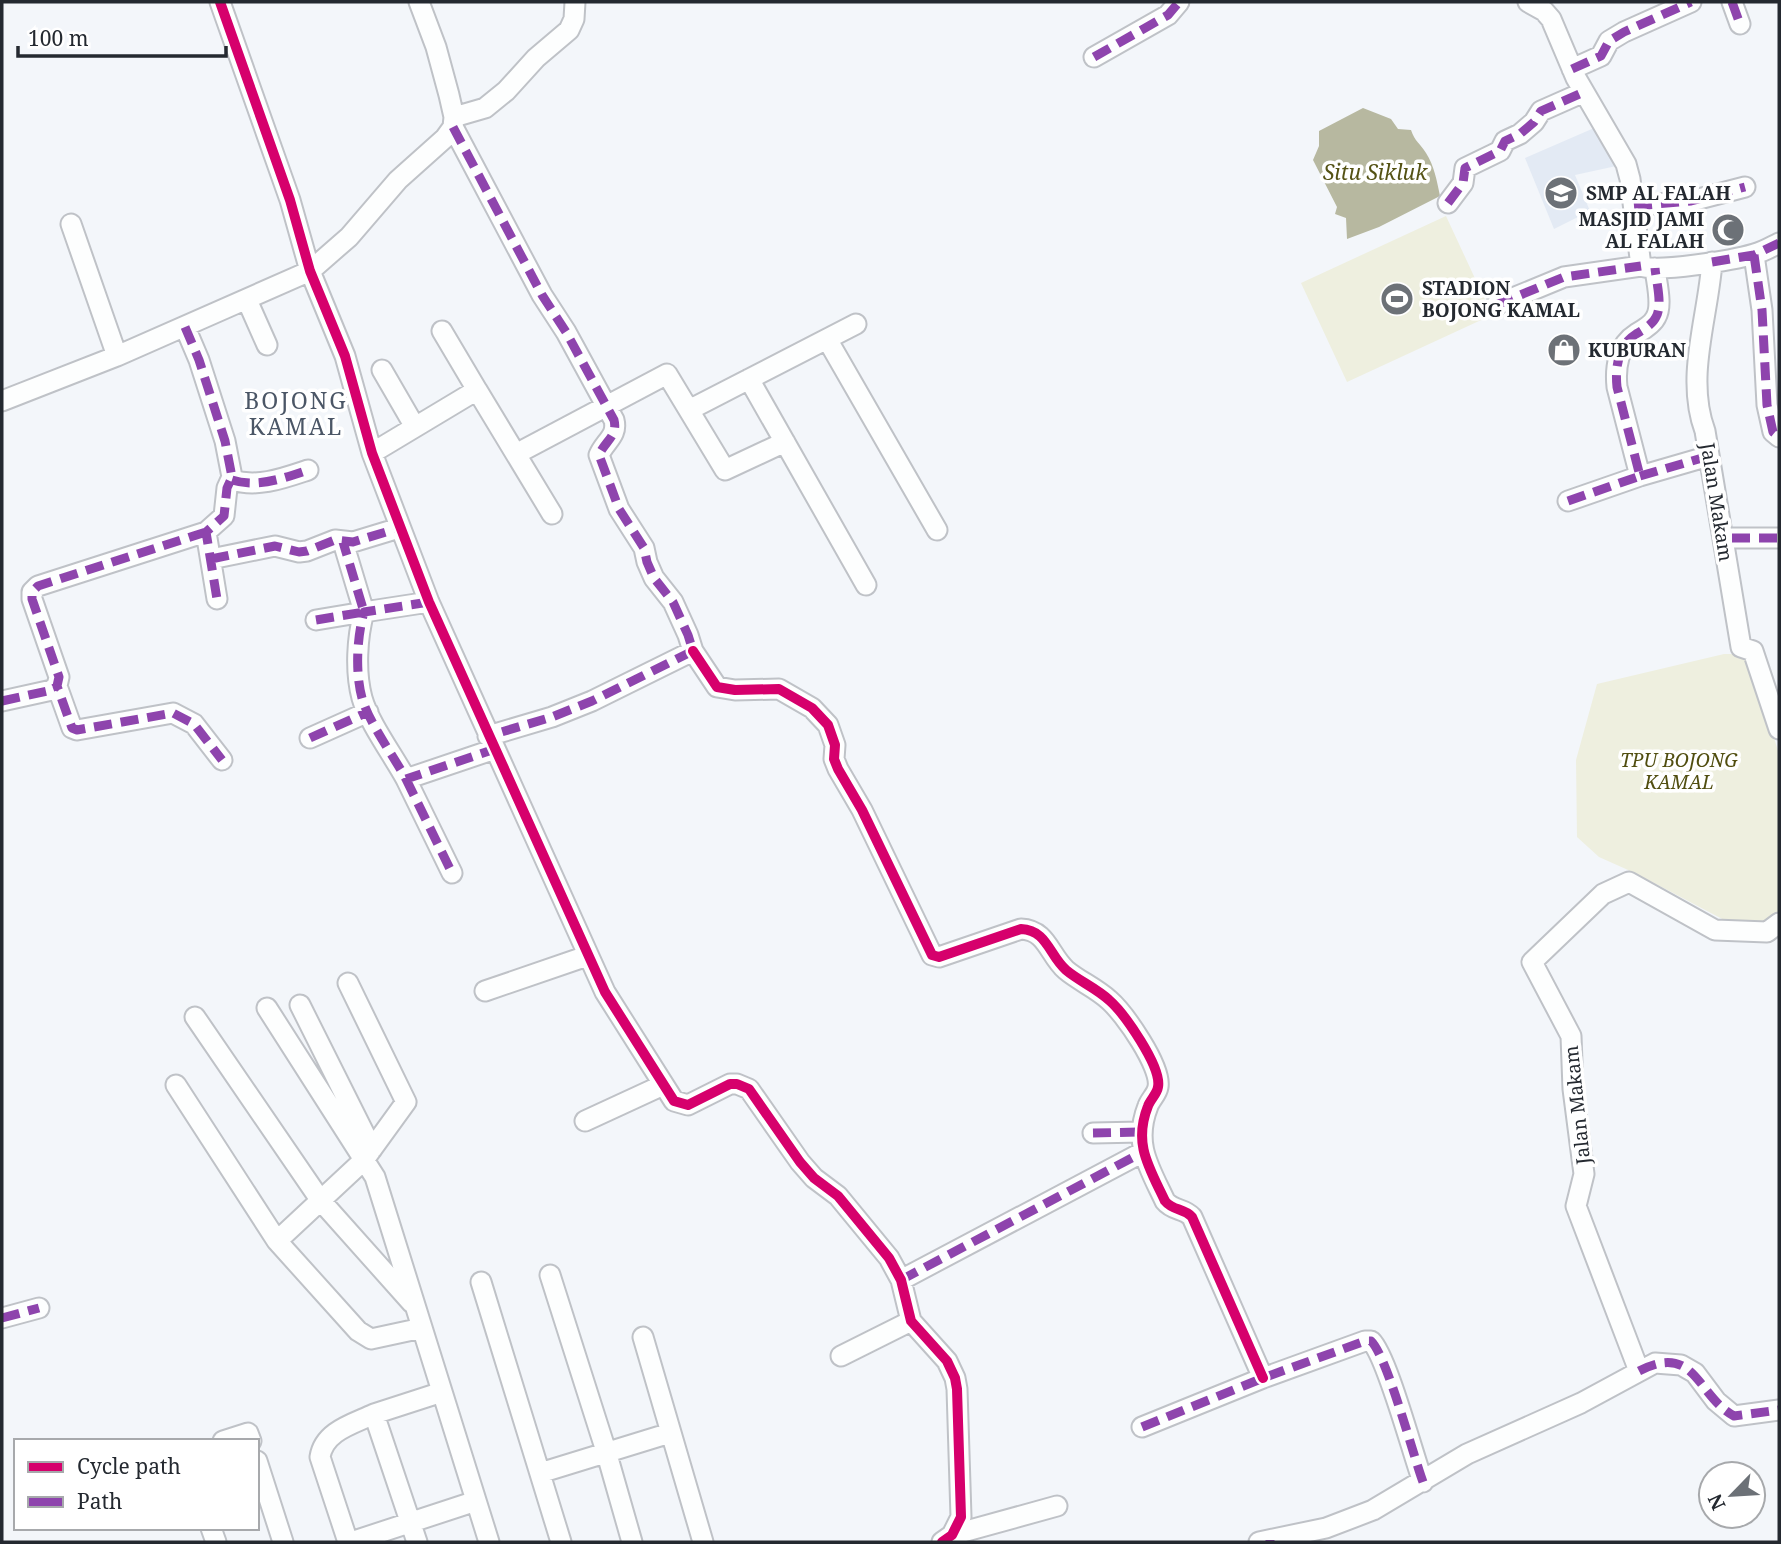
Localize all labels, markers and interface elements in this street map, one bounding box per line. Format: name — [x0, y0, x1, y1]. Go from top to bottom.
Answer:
scale bar — [18, 14, 226, 58]
text: 100 m — [28, 24, 89, 52]
water label: Situ Sikluk — [1323, 158, 1428, 186]
school or university icon: SMP AL FALAH — [1542, 174, 1580, 212]
place label: SMP AL FALAH — [1586, 180, 1731, 206]
place label: MASJID JAMI AL FALAH — [1578, 206, 1704, 254]
mosque icon: MASJID JAMI AL FALAH — [1709, 211, 1747, 249]
place label: STADION BOJONG KAMAL — [1422, 275, 1580, 323]
sports icon: STADION BOJONG KAMAL — [1378, 280, 1416, 318]
shop icon: KUBURAN — [1545, 331, 1583, 369]
place label: KUBURAN — [1588, 337, 1686, 363]
district label: BOJONG KAMAL — [244, 384, 348, 442]
street label: Jalan Makam — [1695, 440, 1739, 563]
park label: TPU BOJONG KAMAL — [1620, 747, 1738, 795]
street label: Jalan Makam — [1558, 1044, 1596, 1167]
legend — [14, 1439, 259, 1530]
text: Cycle path — [77, 1452, 181, 1480]
north arrow — [1697, 1460, 1767, 1530]
text: Path — [77, 1487, 122, 1515]
text: N — [1702, 1490, 1732, 1514]

